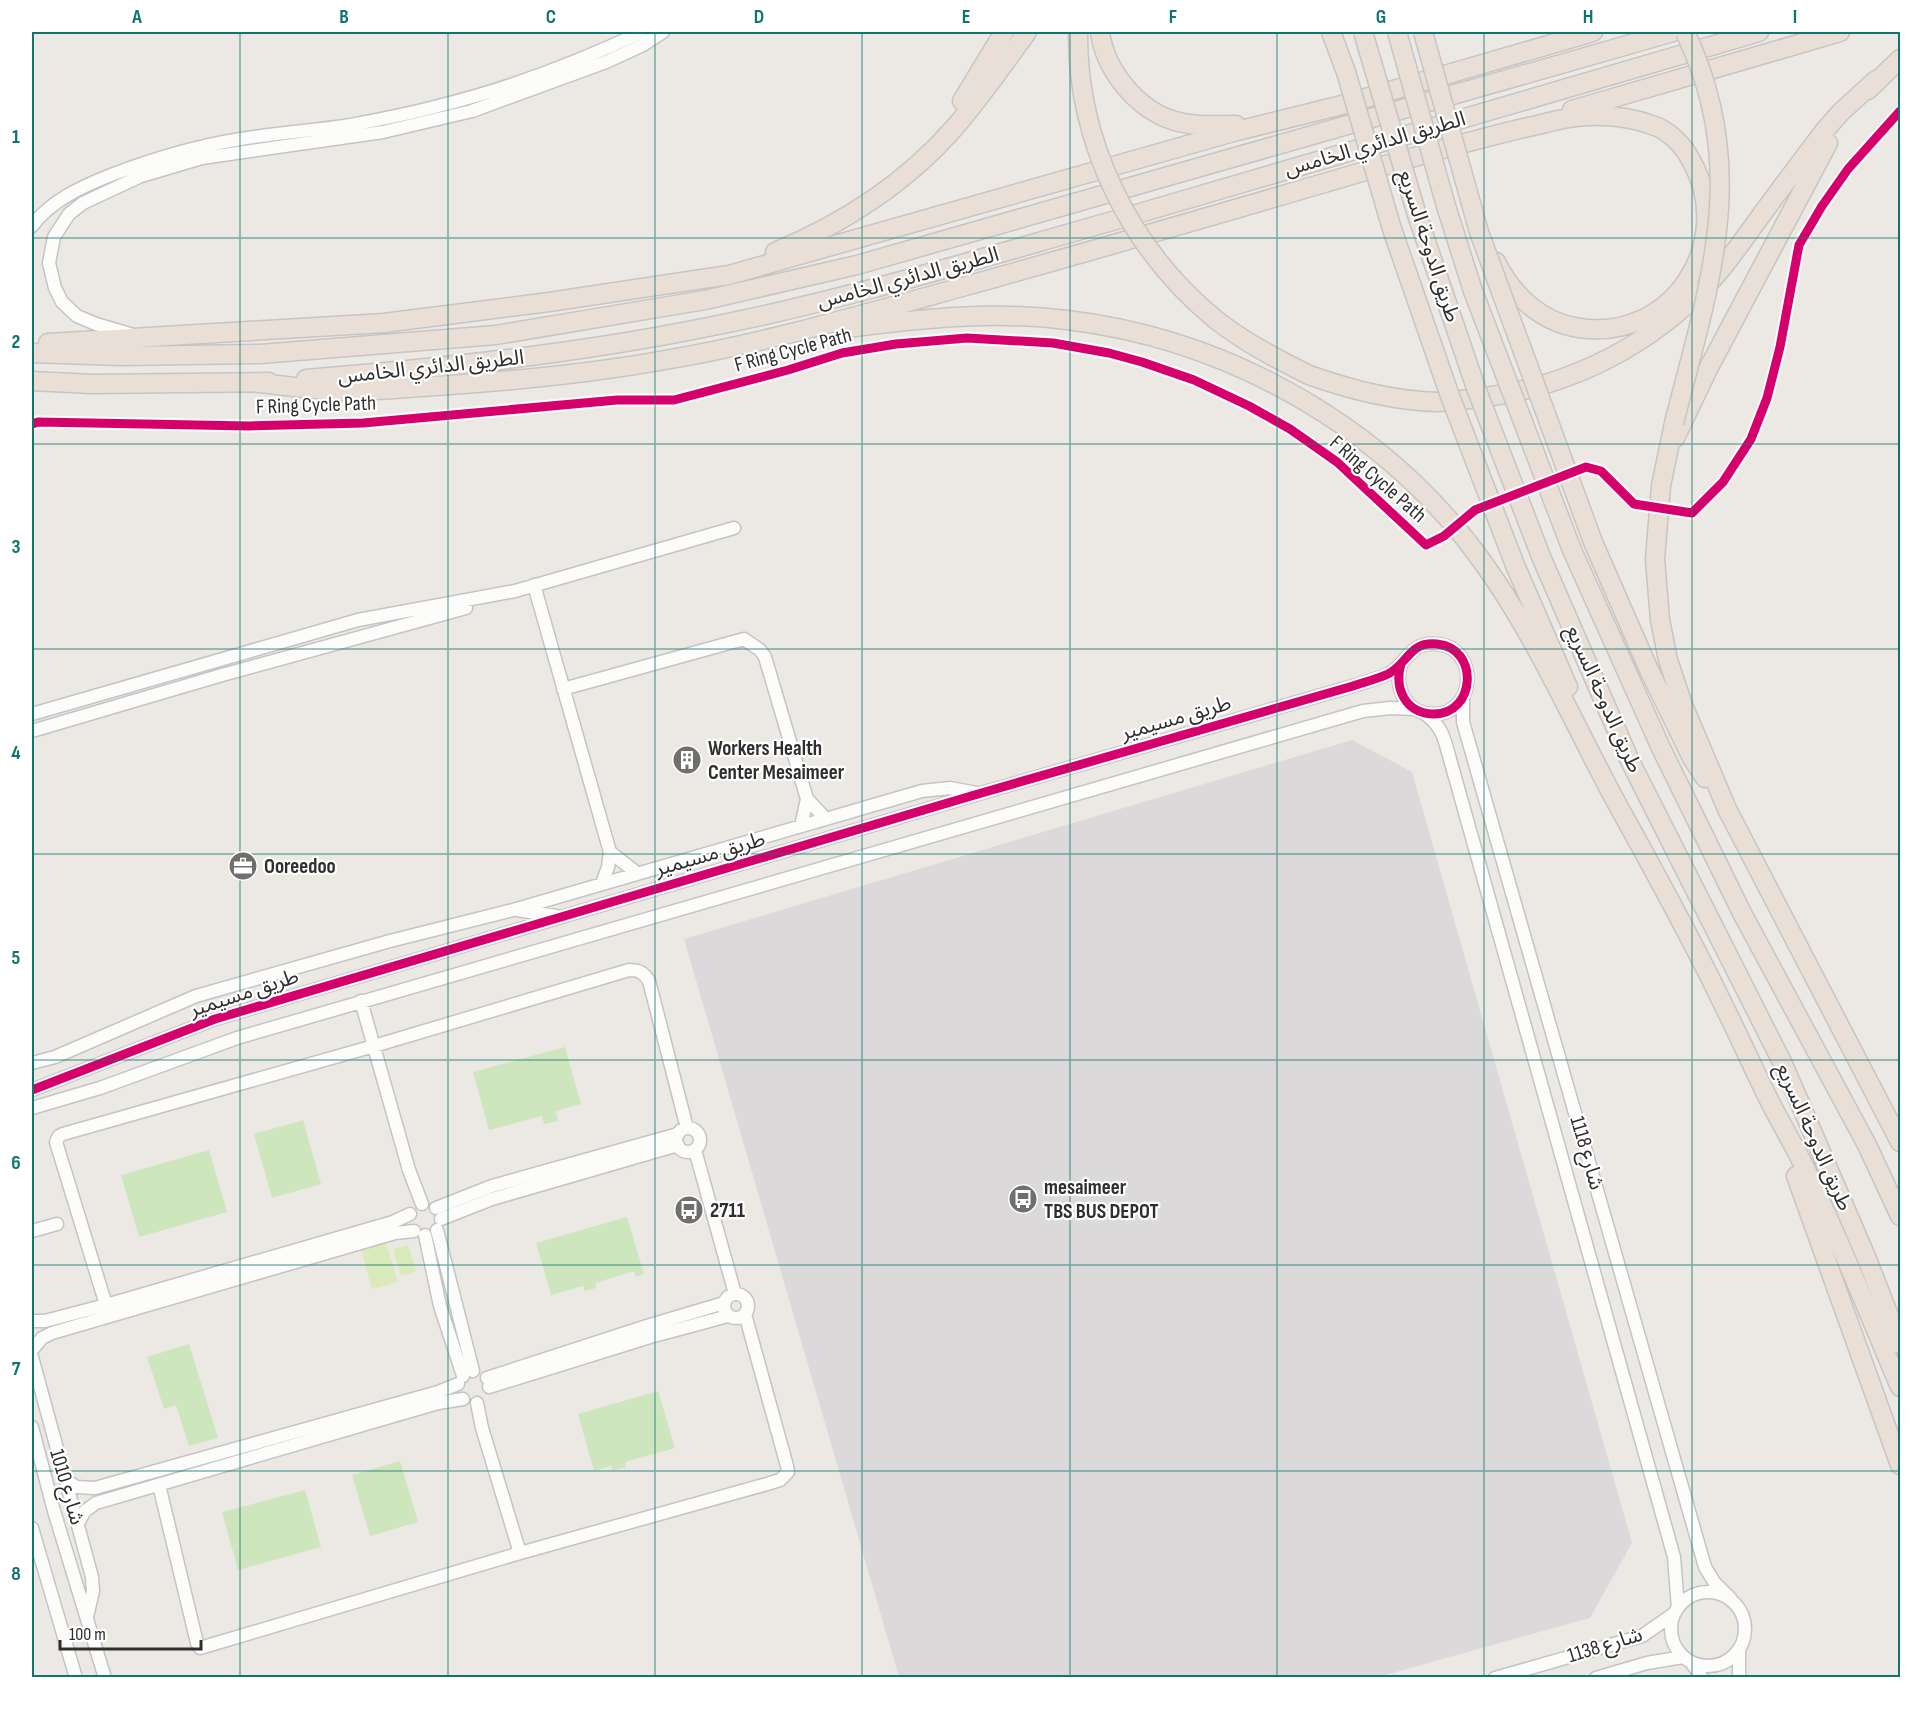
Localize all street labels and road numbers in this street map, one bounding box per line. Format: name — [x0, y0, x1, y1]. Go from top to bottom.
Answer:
street label: الطريق الدائري الخامس — [1282, 106, 1469, 185]
street label: طريق الدوحة السريع — [1391, 167, 1465, 326]
street label: الطريق الدائري الخامس — [814, 242, 1002, 317]
street label: F Ring Cycle Path — [732, 322, 854, 378]
street label: الطريق الدائري الخامس — [337, 345, 526, 392]
street label: F Ring Cycle Path — [256, 390, 376, 420]
street label: F Ring Cycle Path — [1324, 430, 1432, 528]
street label: طريق الدوحة السريع — [1558, 621, 1648, 777]
street label: طريق مسيمير — [1117, 690, 1234, 746]
street label: طريق مسيمير — [651, 826, 768, 882]
street label: طريق مسيمير — [185, 964, 302, 1023]
street label: طريق الدوحة السريع — [1768, 1059, 1858, 1215]
street label: شارع 1118 — [1563, 1113, 1609, 1193]
street label: شارع 1010 — [42, 1446, 90, 1528]
street label: شارع 1138 — [1565, 1622, 1646, 1670]

